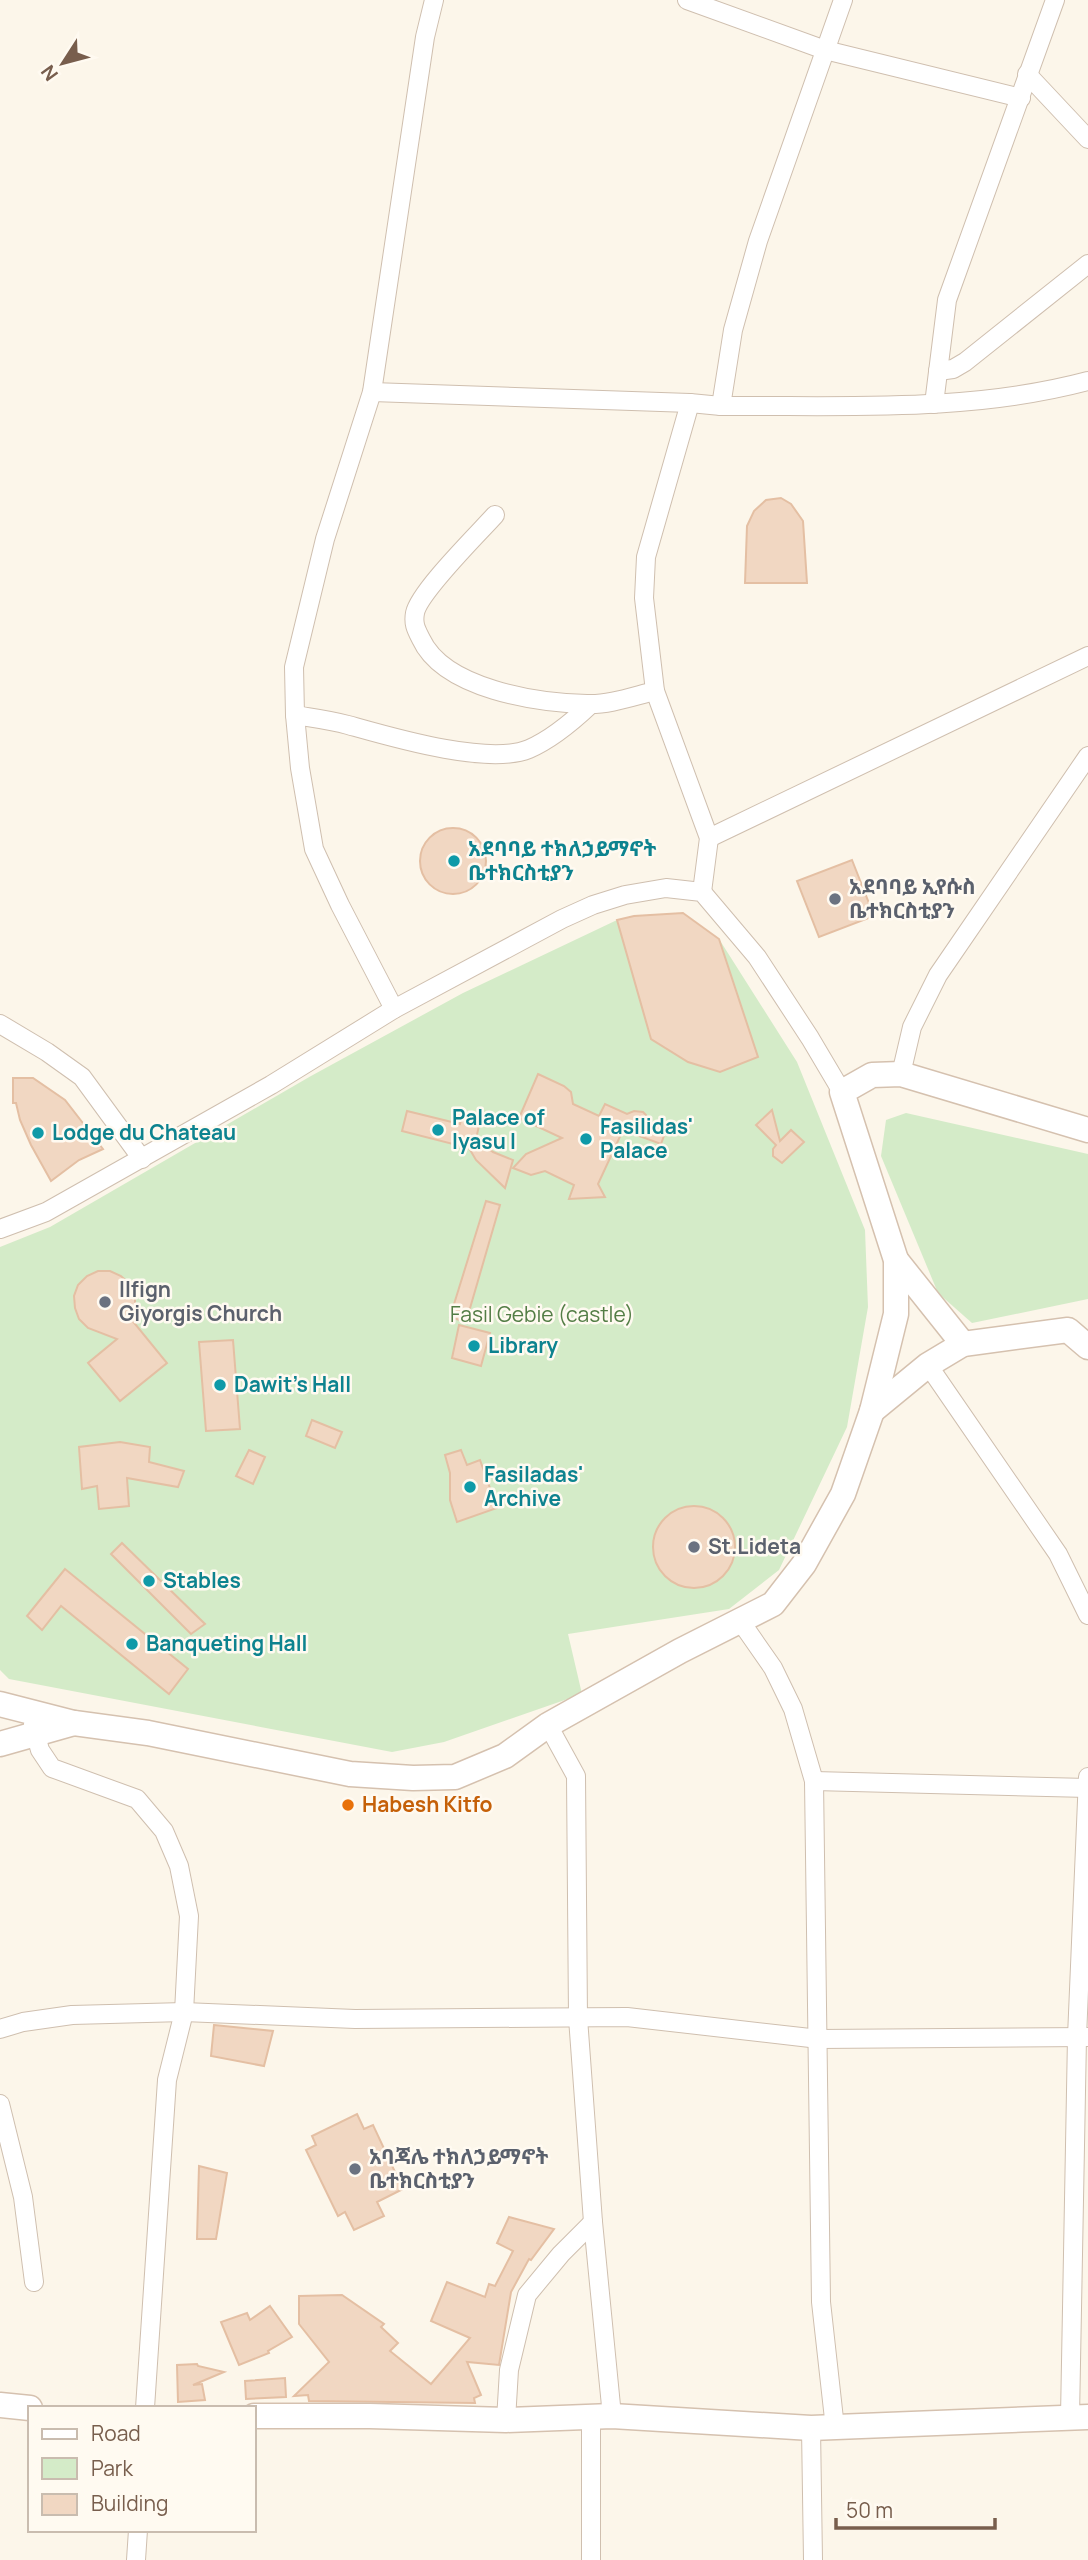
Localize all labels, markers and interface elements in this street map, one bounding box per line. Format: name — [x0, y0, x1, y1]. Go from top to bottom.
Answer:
north arrow — [28, 28, 98, 98]
text: N — [35, 60, 64, 86]
place label: አደባባይ ተክለኃይማኖት ቤተክርስቲያን — [468, 834, 656, 886]
marker: አደባባይ ተክለኃይማኖት ቤተክርስቲያን — [446, 853, 462, 869]
place label: አደባባይ ኢየሱስ ቤተክርስቲያን — [849, 872, 976, 924]
marker: አደባባይ ኢየሱስ ቤተክርስቲያን — [827, 891, 843, 907]
place label: Palace of Iyasu I — [452, 1103, 545, 1155]
place label: Fasilidas' Palace — [600, 1112, 693, 1164]
place label: Lodge du Chateau — [52, 1118, 236, 1146]
marker: Palace of Iyasu I — [430, 1122, 446, 1138]
marker: Lodge du Chateau — [30, 1125, 46, 1141]
marker: Fasilidas' Palace — [578, 1131, 594, 1147]
place label: Ilfign Giyorgis Church — [119, 1275, 282, 1327]
marker: Ilfign Giyorgis Church — [97, 1294, 113, 1310]
park label: Fasil Gebie (castle) — [450, 1300, 634, 1328]
place label: Library — [488, 1331, 558, 1359]
marker: Library — [466, 1338, 482, 1354]
place label: Dawit's Hall — [234, 1370, 351, 1398]
marker: Dawit's Hall — [212, 1377, 228, 1393]
place label: Fasiladas' Archive — [484, 1460, 583, 1512]
marker: Fasiladas' Archive — [462, 1479, 478, 1495]
place label: St.Lideta — [708, 1532, 801, 1560]
marker: St.Lideta — [686, 1539, 702, 1555]
place label: Stables — [163, 1566, 241, 1594]
marker: Stables — [141, 1573, 157, 1589]
place label: Banqueting Hall — [146, 1629, 308, 1657]
marker: Banqueting Hall — [124, 1636, 140, 1652]
place label: Habesh Kitfo — [362, 1790, 493, 1818]
marker: Habesh Kitfo — [340, 1797, 356, 1813]
place label: አባጃሌ ተክለኃይማኖት ቤተክርስቲያን — [369, 2142, 548, 2194]
marker: አባጃሌ ተክለኃይማኖት ቤተክርስቲያን — [347, 2161, 363, 2177]
legend — [28, 2406, 256, 2532]
text: Road — [91, 2419, 141, 2447]
text: Park — [91, 2454, 133, 2482]
scale bar — [836, 2486, 995, 2530]
text: Building — [91, 2489, 168, 2517]
text: 50 m — [846, 2496, 893, 2524]

